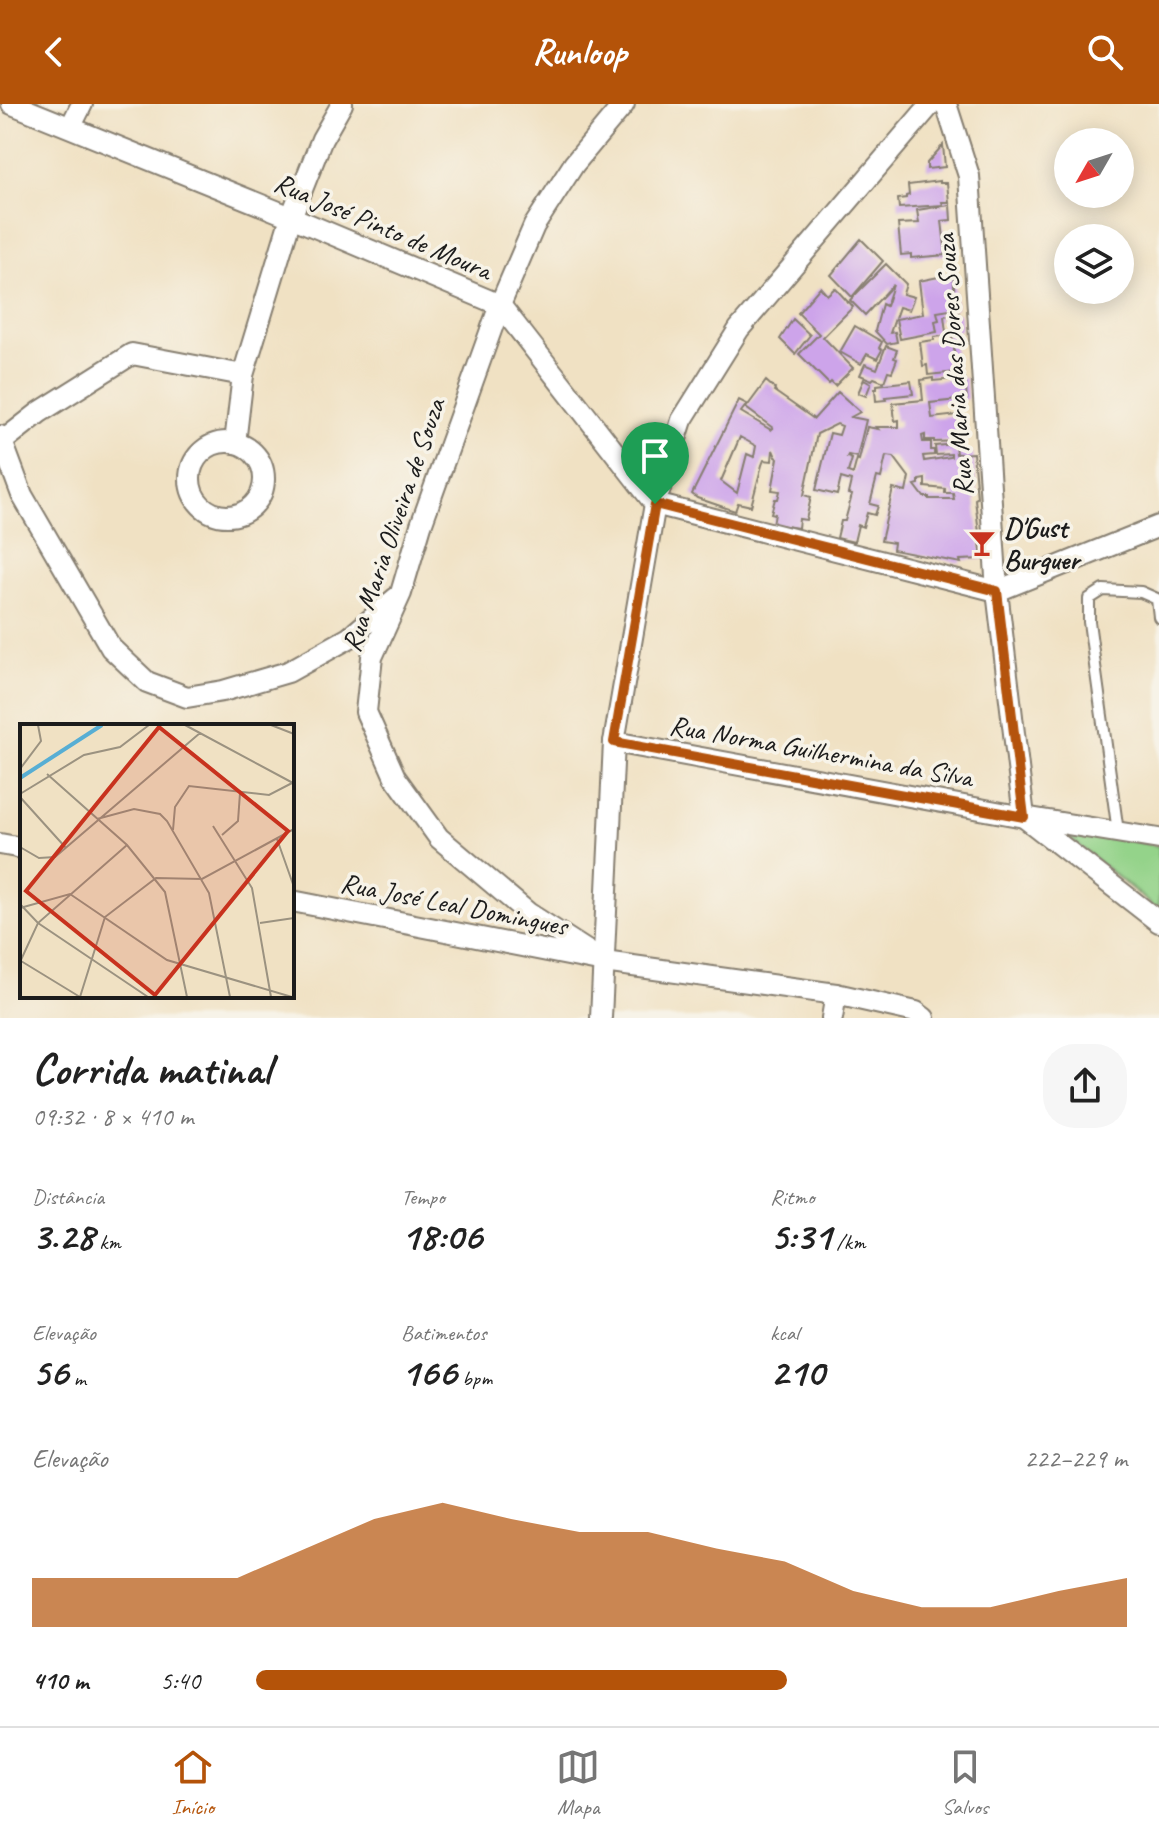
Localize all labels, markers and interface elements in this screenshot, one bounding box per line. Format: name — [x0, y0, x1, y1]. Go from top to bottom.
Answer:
text: Runloop — [532, 29, 627, 75]
icon: back — [32, 30, 76, 74]
icon: search — [1083, 30, 1127, 74]
north arrow — [1054, 128, 1134, 208]
map controls — [1054, 128, 1134, 304]
street label: Rua José Pinto de Moura — [269, 165, 499, 288]
button: layers — [1054, 224, 1134, 304]
street label: Rua Maria das Dores Souza — [927, 231, 981, 497]
street label: Rua Maria Oliveira de Souza — [333, 392, 453, 656]
pin — [621, 422, 689, 504]
icon: arrive — [633, 434, 677, 478]
place label: D'Gust Burguer — [1004, 510, 1082, 577]
bar icon: D'Gust Burguer — [967, 528, 997, 558]
street label: Rua Norma Guilhermina da Silva — [667, 707, 978, 795]
inset map — [20, 724, 294, 998]
street label: Rua José Leal Domingues — [338, 865, 573, 944]
text: Corrida matinal — [32, 1042, 270, 1097]
button: share — [1043, 1044, 1127, 1128]
text: 09:32 · 8 × 410 m — [32, 1100, 193, 1133]
text: Distância — [32, 1183, 104, 1211]
text: Tempo — [401, 1183, 445, 1211]
text: Ritmo — [770, 1183, 814, 1211]
text: 3.28 — [32, 1211, 94, 1261]
text: 18:06 — [401, 1211, 482, 1261]
text: 5:31 — [770, 1211, 831, 1261]
text: km — [94, 1228, 121, 1256]
text: /km — [831, 1228, 865, 1256]
text: Elevação — [32, 1319, 96, 1347]
text: Batimentos — [401, 1319, 487, 1347]
text: kcal — [770, 1319, 799, 1347]
text: 56 — [32, 1347, 68, 1397]
text: 166 — [401, 1347, 457, 1397]
text: 210 — [770, 1347, 824, 1397]
text: m — [68, 1364, 86, 1392]
text: bpm — [457, 1364, 492, 1392]
text: Elevação — [32, 1442, 107, 1475]
text: 222–229 m — [1024, 1442, 1127, 1475]
text: 410 m — [32, 1664, 88, 1697]
text: 5:40 — [160, 1664, 200, 1697]
tab: Início — [171, 1745, 215, 1821]
tab: Mapa — [556, 1745, 600, 1821]
tab: Salvos — [942, 1745, 988, 1821]

